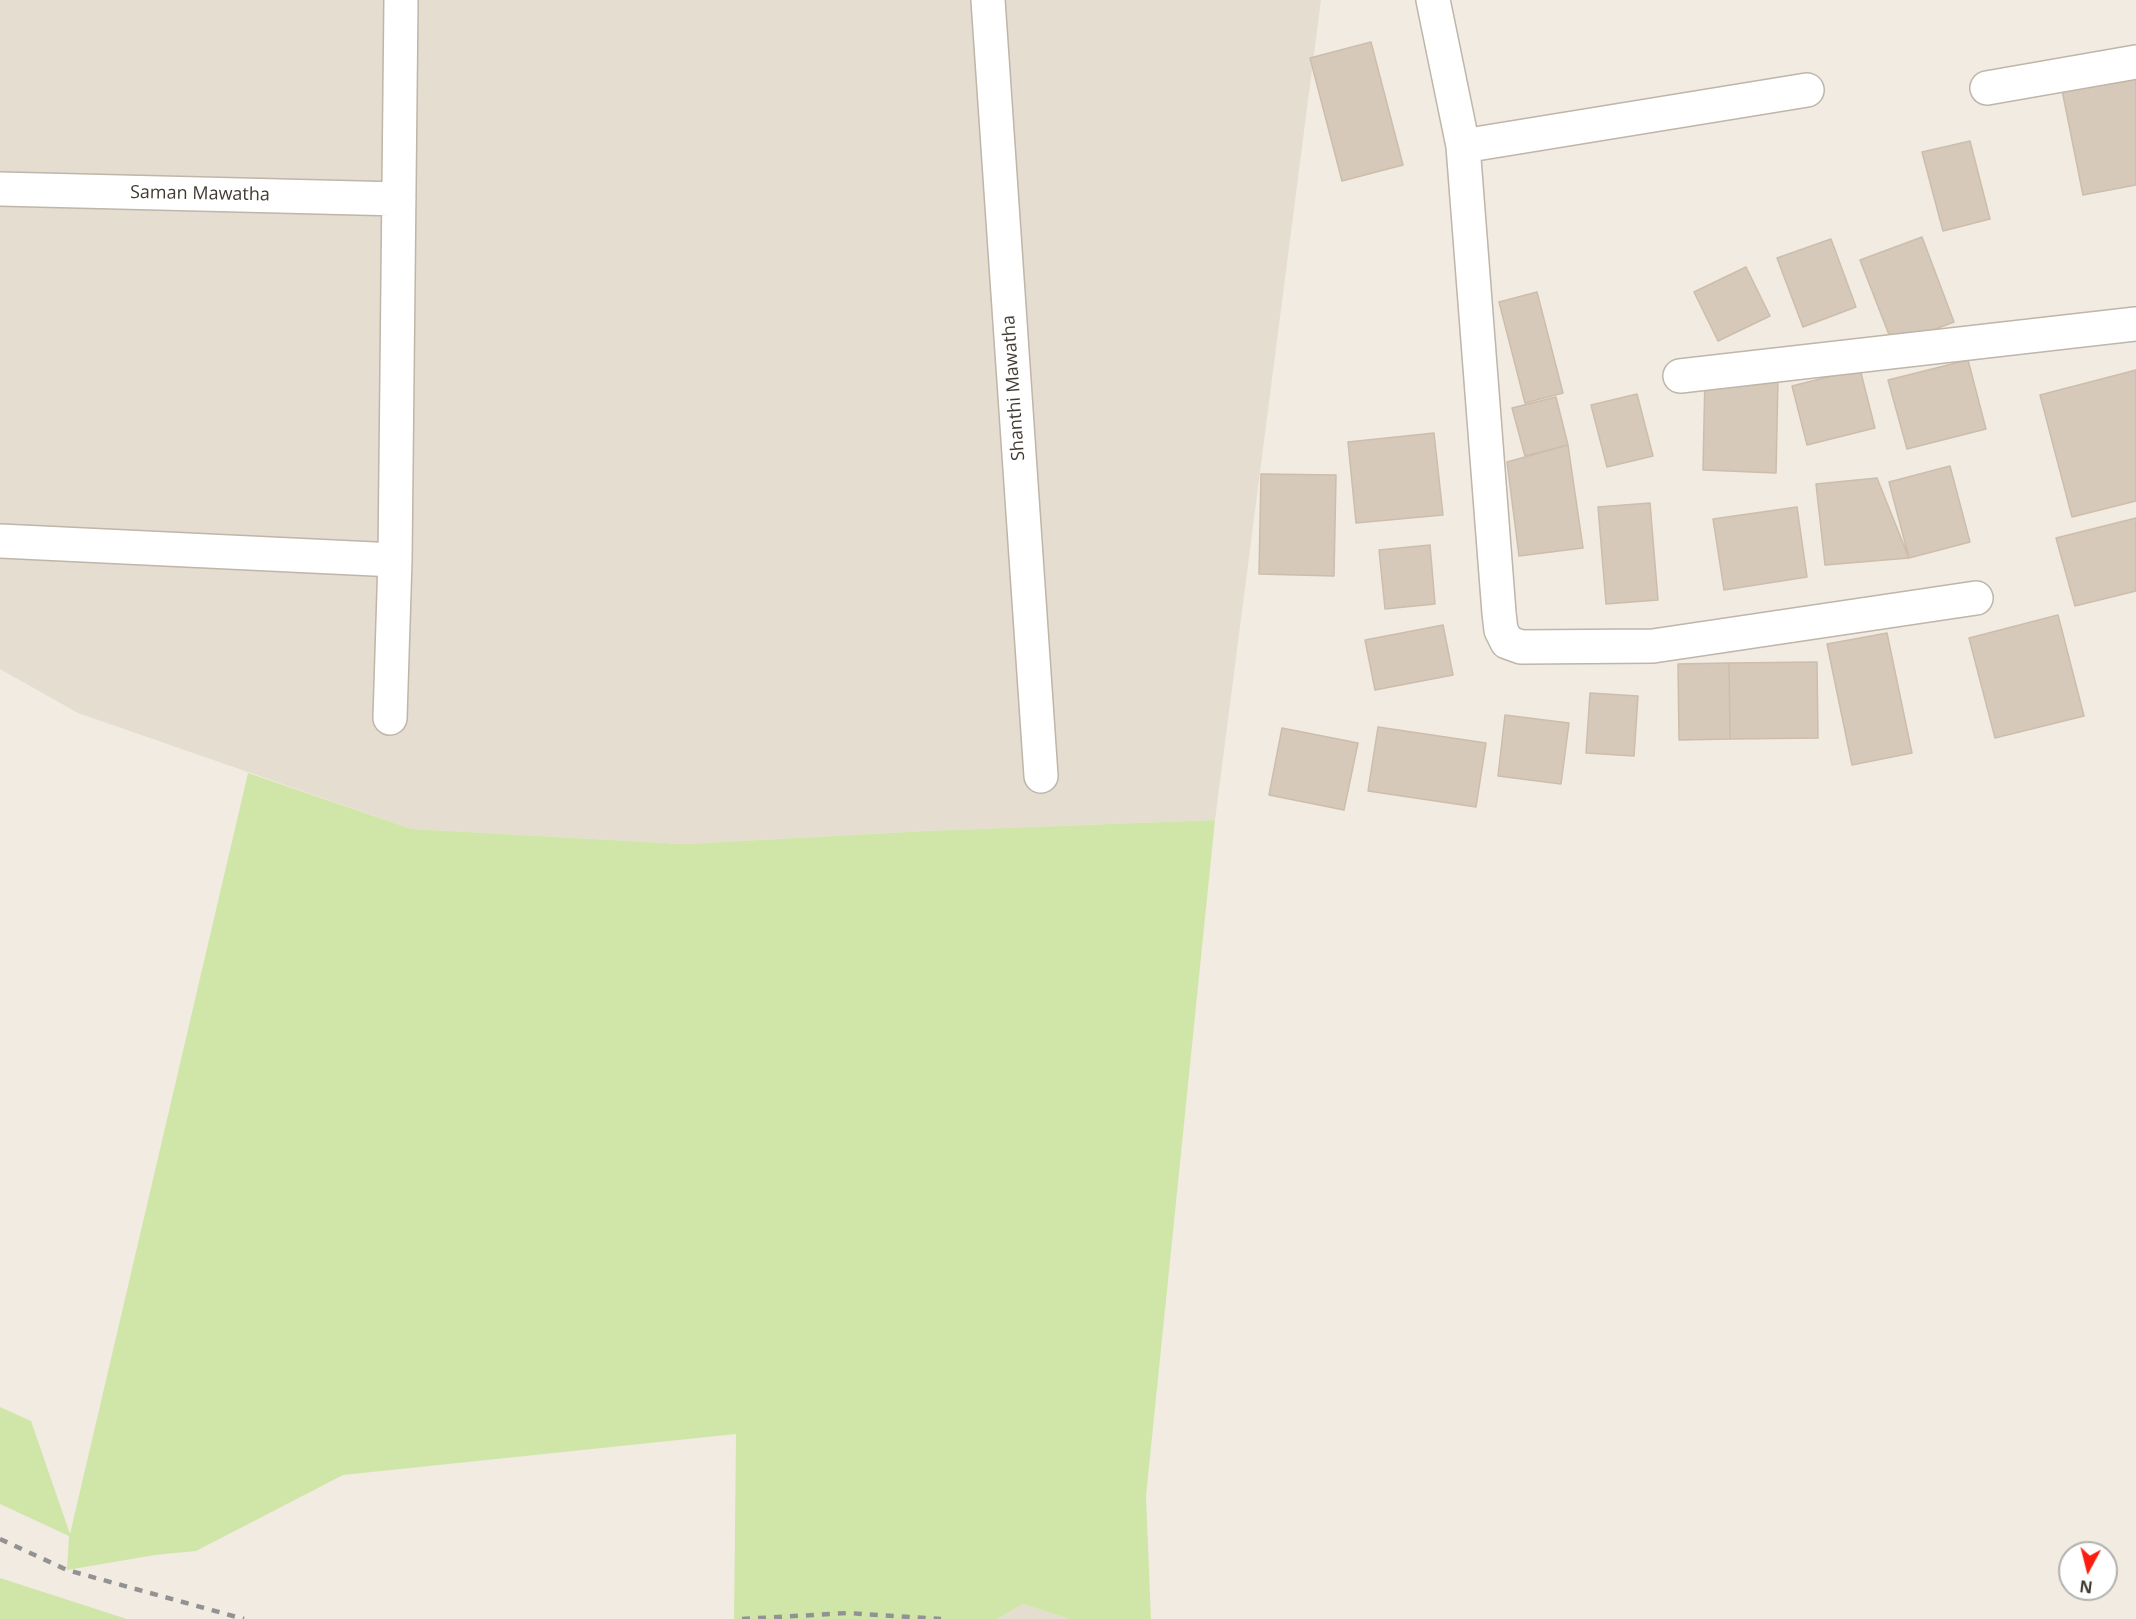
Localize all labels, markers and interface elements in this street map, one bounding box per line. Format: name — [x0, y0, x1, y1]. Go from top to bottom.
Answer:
street label: Saman Mawatha — [130, 182, 270, 206]
street label: Shanthi Mawatha — [998, 314, 1030, 462]
north arrow — [2058, 1541, 2118, 1601]
text: N — [2078, 1575, 2094, 1599]

